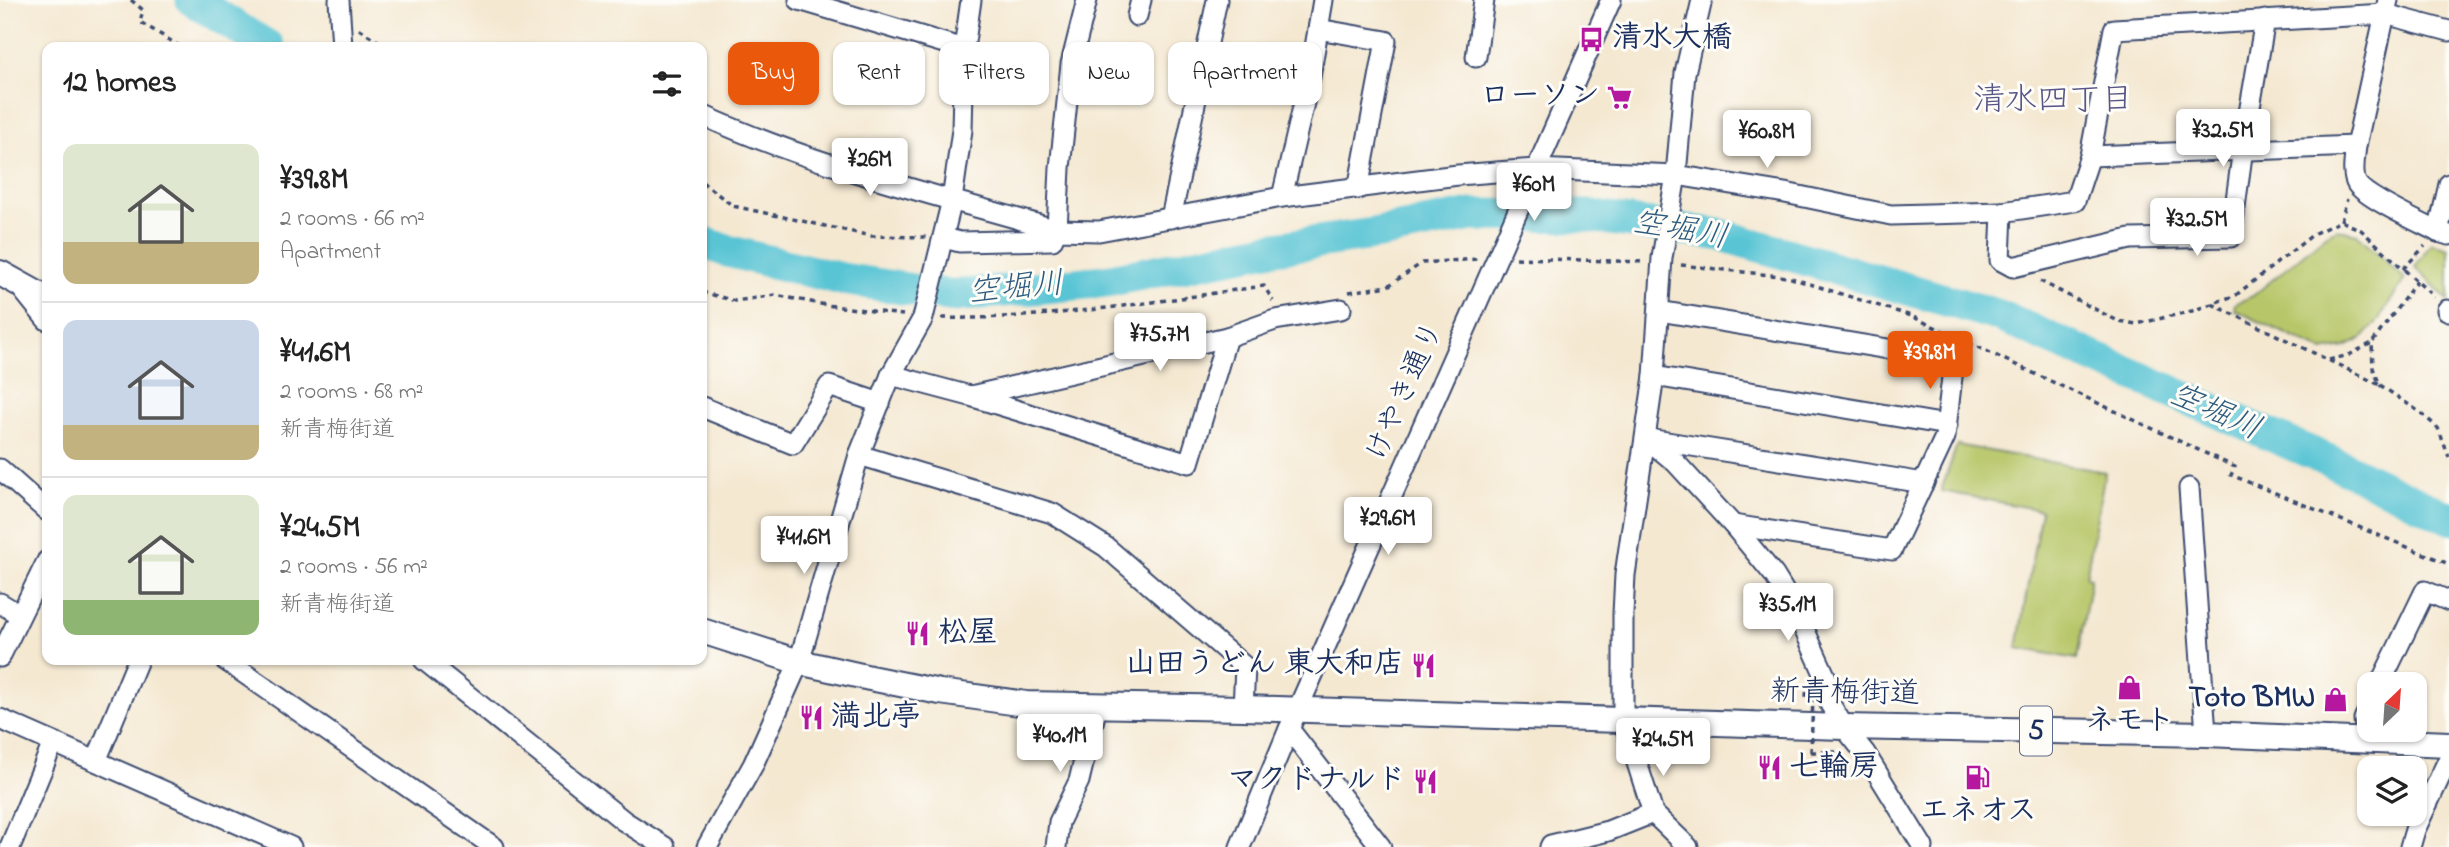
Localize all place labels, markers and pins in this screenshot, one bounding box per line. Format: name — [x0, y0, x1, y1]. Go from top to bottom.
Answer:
place label: 清水大橋 — [1612, 17, 1732, 61]
bus stop icon: 清水大橋 — [1578, 25, 1606, 53]
place label: ローソン — [1480, 75, 1600, 119]
supermarket icon: ローソン — [1606, 83, 1634, 111]
pin: ¥60.8M — [1710, 110, 1824, 170]
pin: ¥32.5M — [2166, 110, 2280, 169]
pin: ¥26M — [829, 138, 911, 198]
pin: ¥60M — [1493, 164, 1575, 223]
pin: ¥32.5M — [2140, 198, 2254, 258]
pin: ¥75.7M — [1103, 314, 1217, 373]
pin: ¥39.8M — [1873, 332, 1987, 391]
pin: ¥29.6M — [1331, 498, 1445, 557]
pin: ¥41.6M — [747, 516, 861, 576]
pin: ¥35.1M — [1731, 584, 1845, 643]
place label: 松屋 — [938, 612, 998, 656]
restaurant icon: 松屋 — [904, 620, 932, 648]
place label: 山田うどん 東大和店 — [1125, 643, 1404, 687]
restaurant icon: 山田うどん 東大和店 — [1410, 651, 1438, 679]
shop icon: ネモト — [2116, 673, 2144, 701]
place label: Toto BMW — [2189, 677, 2315, 721]
shop icon: Toto BMW — [2321, 685, 2349, 713]
place label: 満北亭 — [831, 696, 921, 740]
place label: ネモト — [2085, 700, 2175, 744]
restaurant icon: 満北亭 — [797, 704, 825, 732]
pin: ¥40.1M — [1003, 714, 1117, 774]
pin: ¥24.5M — [1606, 718, 1720, 778]
place label: 七輪房 — [1789, 746, 1879, 790]
restaurant icon: 七輪房 — [1755, 754, 1783, 782]
place label: マクドナルド — [1227, 759, 1406, 803]
fuel station icon: エネオス — [1964, 763, 1992, 791]
restaurant icon: マクドナルド — [1412, 767, 1440, 795]
place label: エネオス — [1919, 790, 2037, 834]

